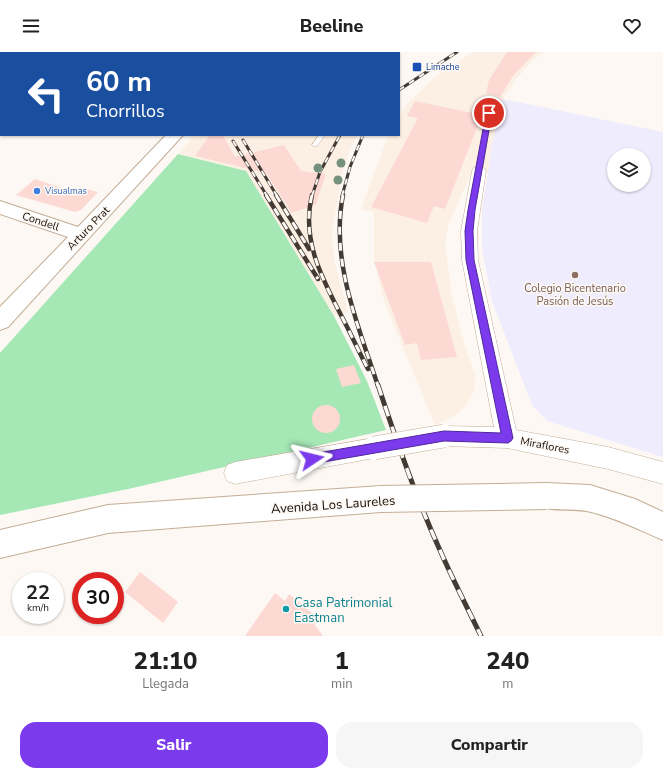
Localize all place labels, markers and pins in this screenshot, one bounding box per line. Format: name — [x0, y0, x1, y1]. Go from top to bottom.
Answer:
marker: Limache — [411, 61, 423, 73]
place label: Limache — [426, 61, 460, 73]
pin — [472, 96, 506, 130]
place label: Visualmas — [44, 185, 87, 197]
marker: Visualmas — [32, 186, 42, 196]
marker: Colegio Bicentenario Pasión de Jesús — [570, 270, 580, 280]
place label: Colegio Bicentenario Pasión de Jesús — [524, 281, 626, 309]
place label: Casa Patrimonial Eastman — [294, 594, 393, 627]
marker: Casa Patrimonial Eastman — [281, 604, 291, 614]

